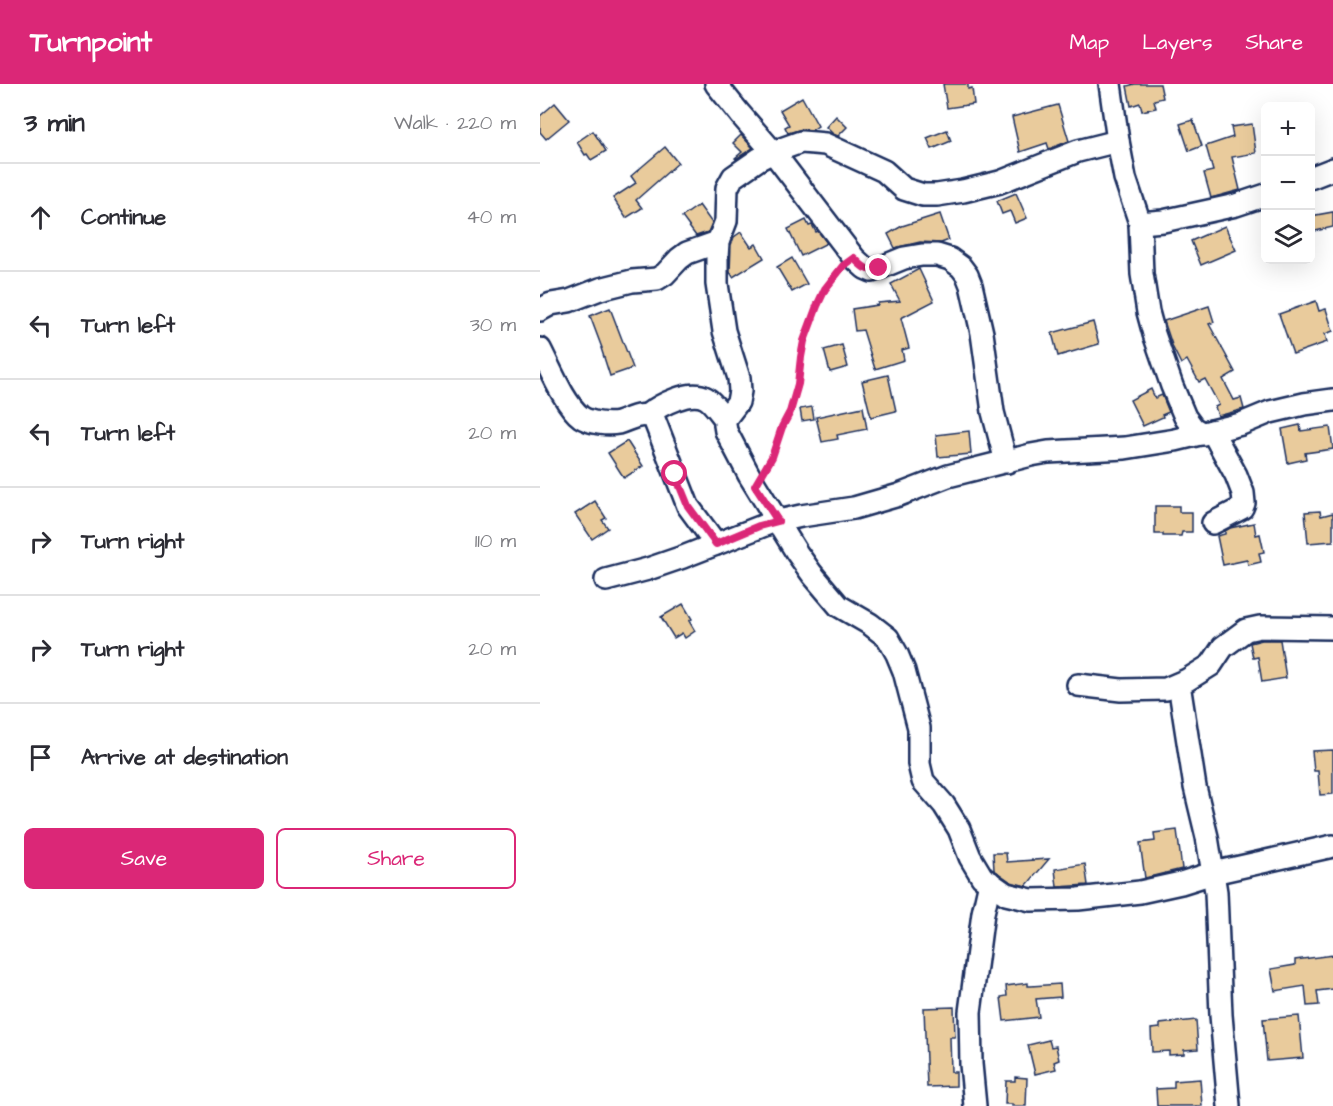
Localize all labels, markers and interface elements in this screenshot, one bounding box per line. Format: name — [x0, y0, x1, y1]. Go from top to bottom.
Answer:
text: Turnpoint — [30, 23, 152, 62]
text: Map — [1069, 28, 1109, 57]
text: Layers — [1142, 28, 1212, 57]
text: Share — [1245, 28, 1303, 57]
map controls — [1261, 102, 1315, 264]
button: + — [1261, 102, 1315, 156]
text: 3 min — [24, 105, 85, 141]
text: Walk · 220 m — [394, 109, 516, 137]
button: − — [1261, 156, 1315, 210]
icon: ahead — [24, 201, 57, 234]
text: Continue — [81, 202, 166, 233]
text: 40 m — [466, 203, 516, 231]
button: layers — [1261, 210, 1315, 264]
route end — [865, 254, 891, 280]
icon: left — [24, 309, 57, 342]
text: Turn left — [81, 310, 175, 341]
text: 30 m — [470, 311, 516, 339]
icon: left — [24, 417, 57, 450]
text: Turn left — [81, 418, 175, 449]
text: 20 m — [468, 419, 516, 447]
route start — [661, 460, 687, 486]
icon: right — [24, 525, 57, 558]
text: Turn right — [81, 526, 184, 557]
text: 110 m — [475, 527, 516, 555]
icon: right — [24, 633, 57, 666]
text: Turn right — [81, 634, 184, 665]
text: 20 m — [468, 635, 516, 663]
icon: arrive — [24, 741, 57, 774]
text: Arrive at destination — [81, 742, 288, 773]
button: Save — [24, 828, 264, 889]
button: Share — [276, 828, 516, 889]

